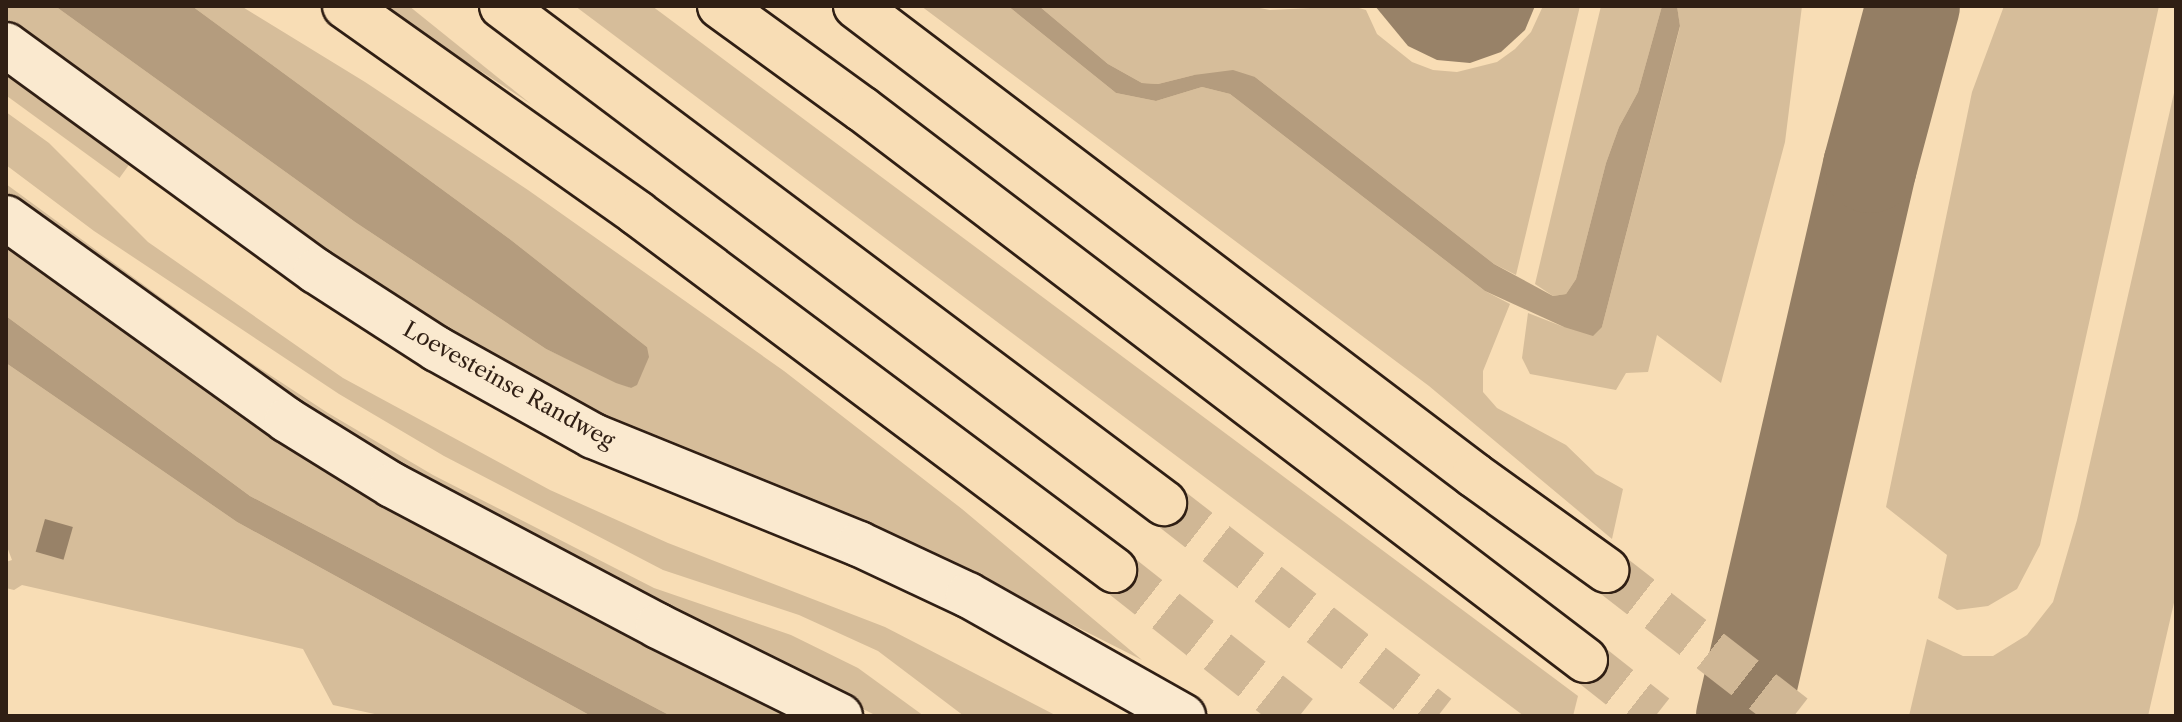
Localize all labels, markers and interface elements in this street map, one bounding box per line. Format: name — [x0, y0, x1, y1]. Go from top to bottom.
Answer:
street label: Loevesteinse Randweg — [399, 316, 619, 454]

